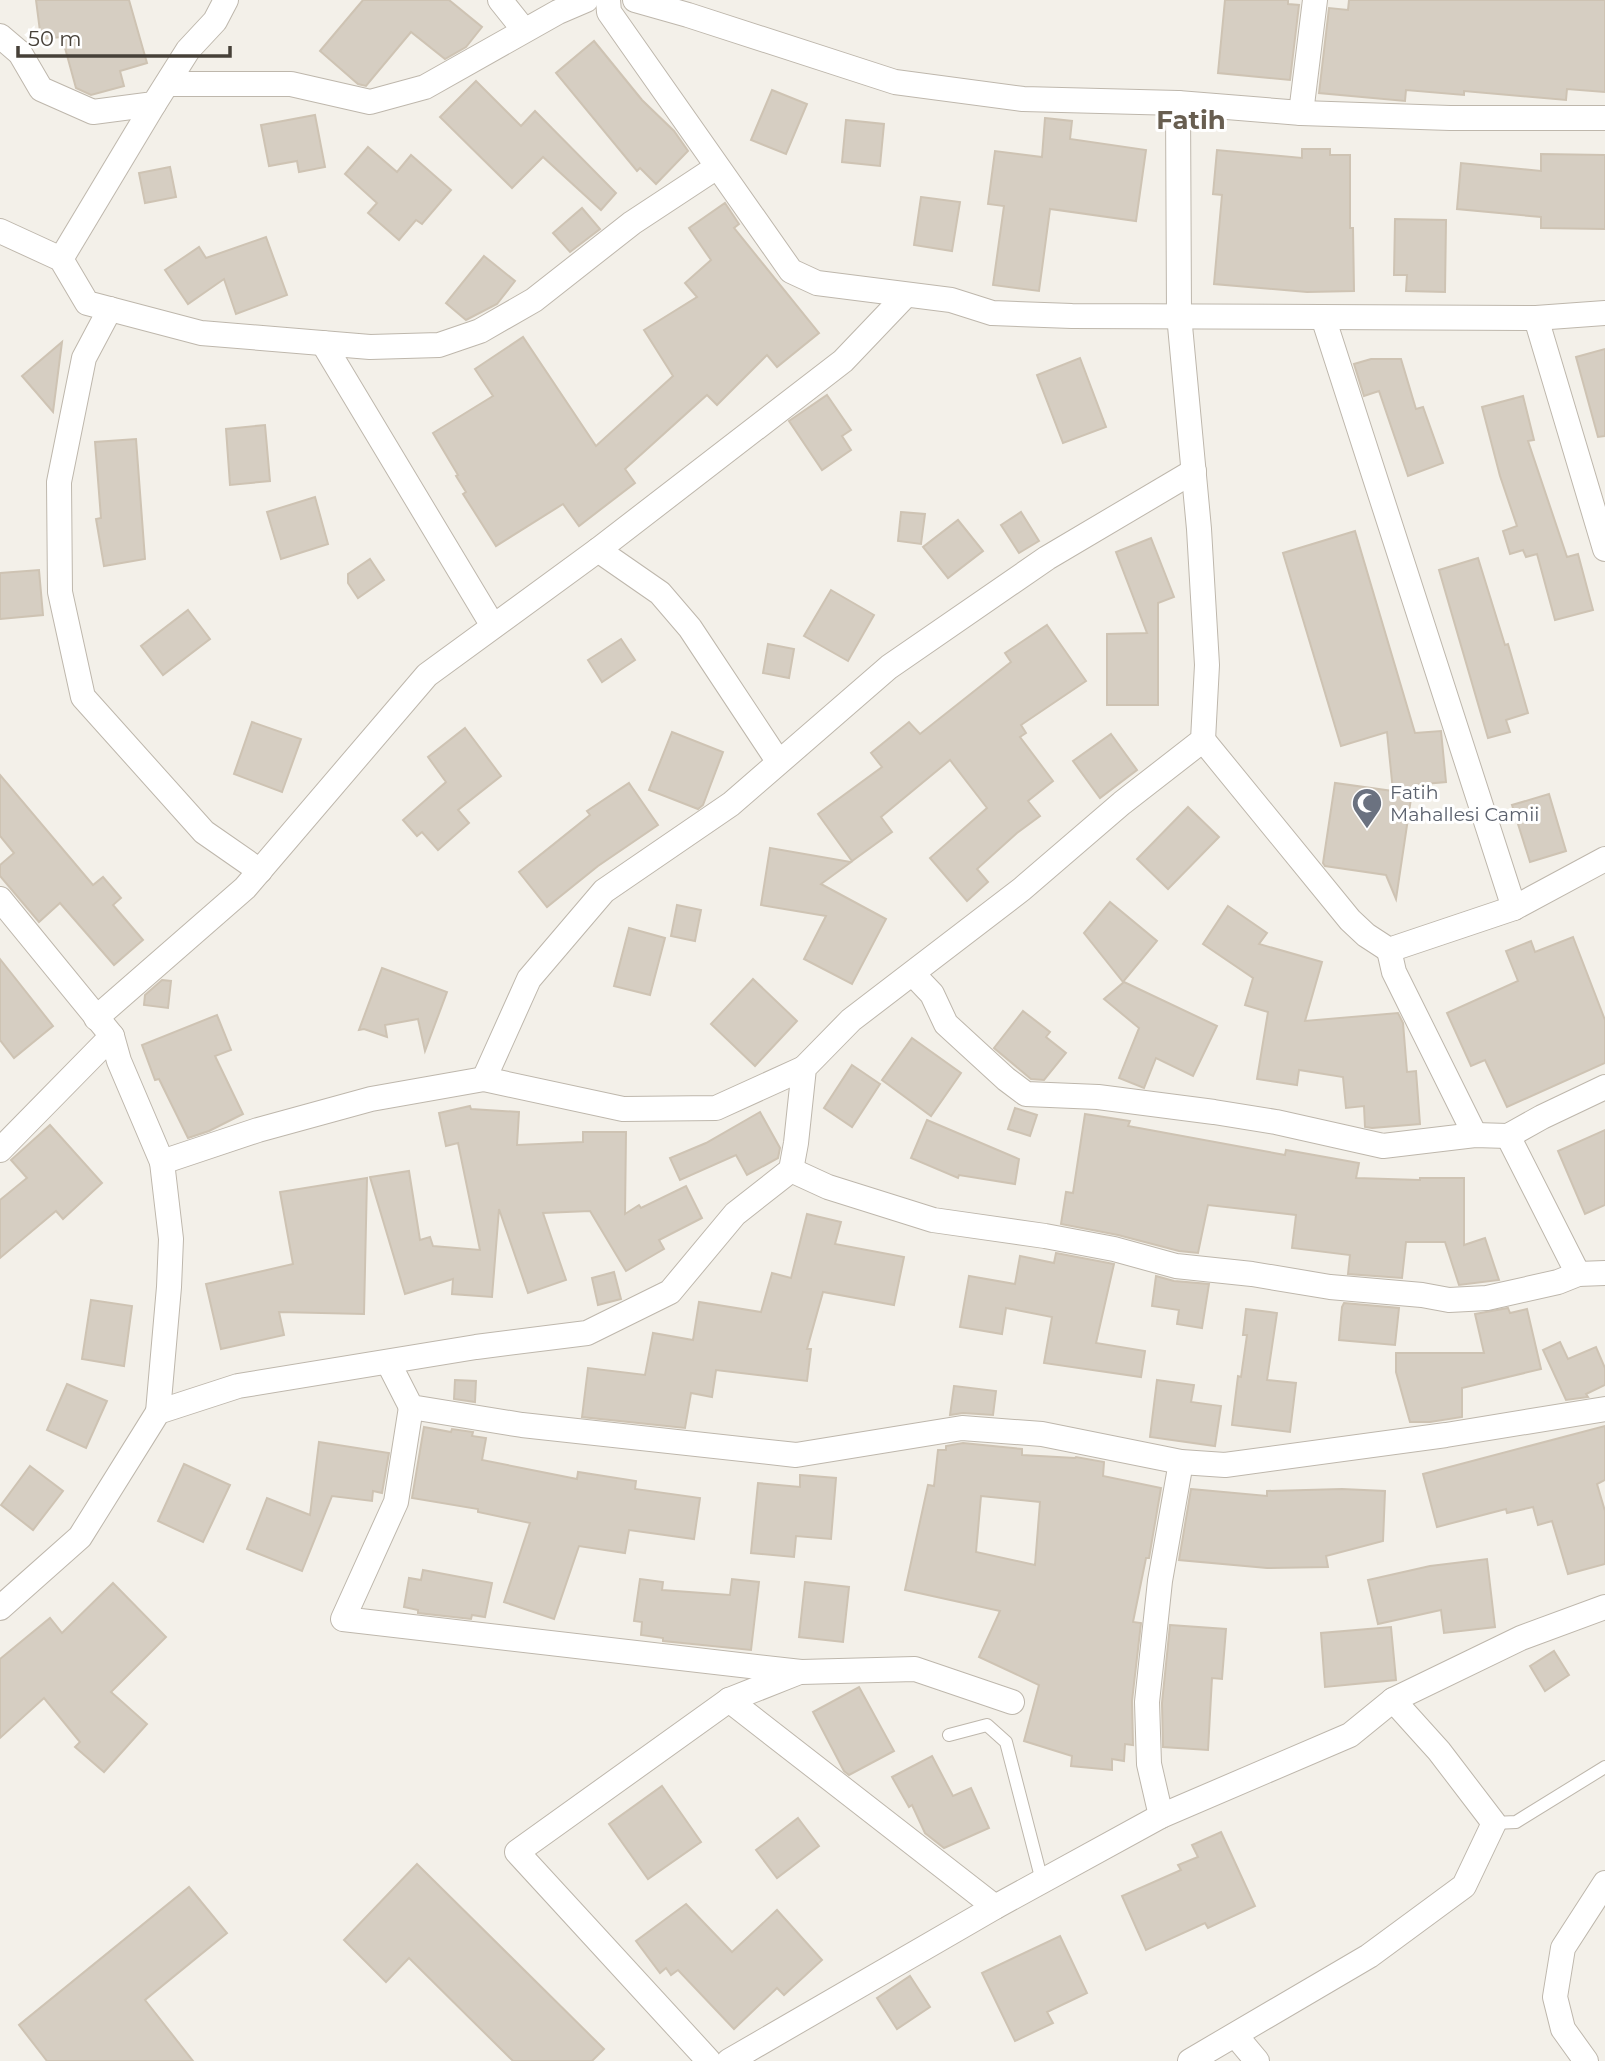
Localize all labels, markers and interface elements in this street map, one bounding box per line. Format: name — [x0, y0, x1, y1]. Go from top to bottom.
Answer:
scale bar — [18, 14, 229, 58]
text: 50 m — [28, 26, 82, 51]
district label: Fatih — [1156, 104, 1226, 136]
place label: Fatih Mahallesi Camii — [1390, 781, 1539, 826]
mosque icon: Fatih Mahallesi Camii — [1350, 786, 1384, 830]

